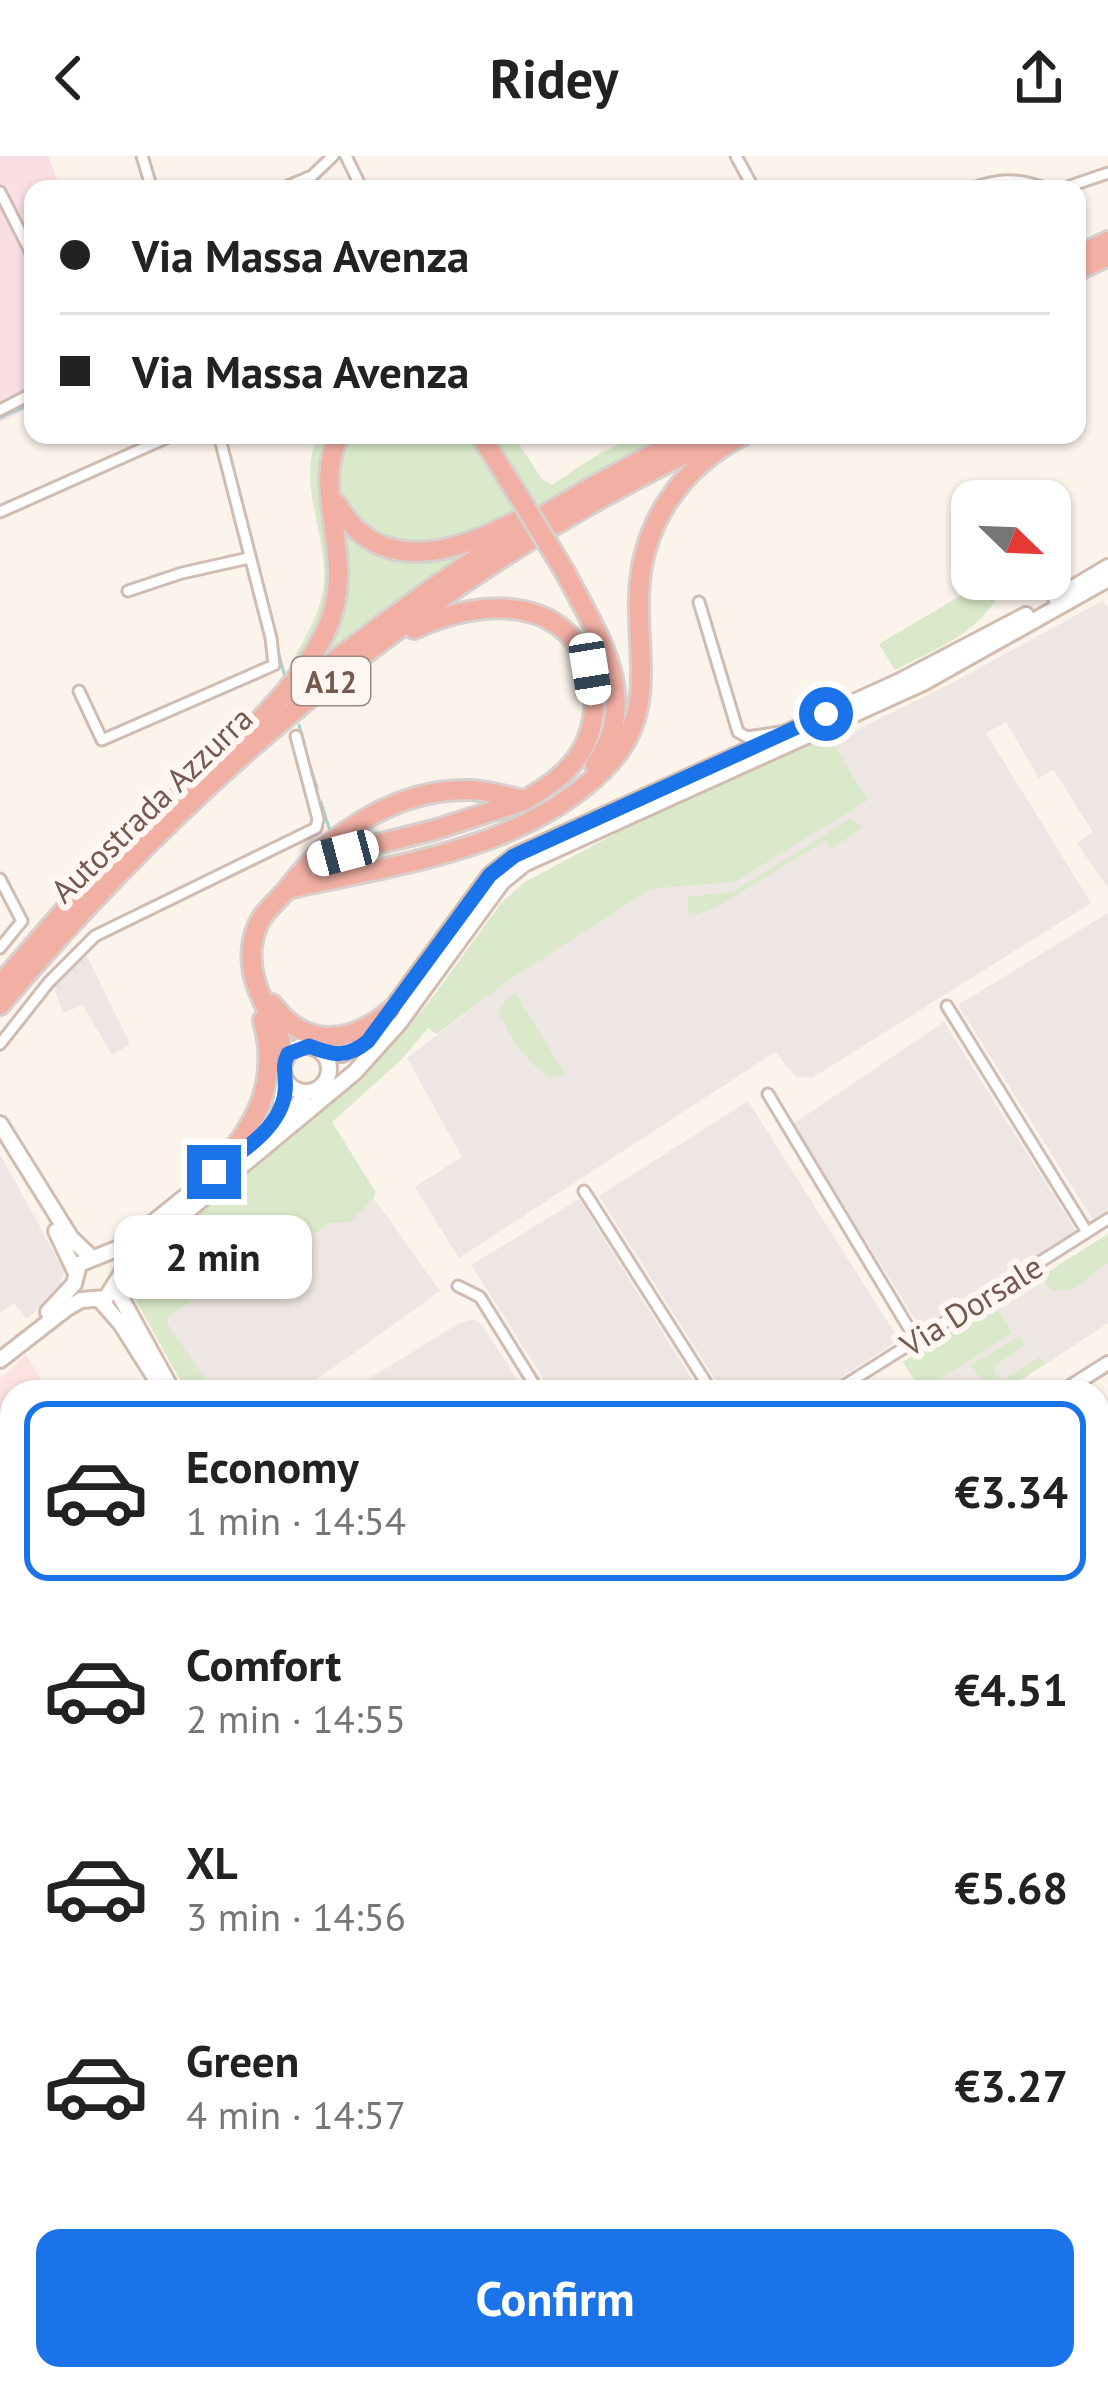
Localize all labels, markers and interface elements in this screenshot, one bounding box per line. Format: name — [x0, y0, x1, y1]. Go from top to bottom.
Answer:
text: Ridey — [490, 43, 618, 113]
icon: back — [36, 45, 102, 111]
icon: share — [1006, 45, 1072, 111]
text: Via Massa Avenza — [132, 226, 469, 284]
text: Via Massa Avenza — [132, 342, 469, 400]
north arrow — [951, 480, 1071, 600]
map controls — [951, 480, 1071, 600]
car — [567, 631, 613, 707]
road number: A12 — [292, 657, 370, 705]
route start — [799, 687, 853, 741]
street label: Autostrada Azzurra — [41, 697, 261, 911]
car — [304, 826, 382, 880]
route end — [187, 1145, 241, 1199]
callout: 2 min — [115, 1214, 313, 1298]
text: 2 min — [165, 1231, 261, 1282]
street label: Via Dorsale — [891, 1244, 1050, 1366]
icon: car — [42, 1437, 150, 1545]
text: Economy — [186, 1437, 359, 1495]
text: €3.34 — [955, 1462, 1068, 1520]
text: 1 min · 14:54 — [186, 1495, 406, 1546]
icon: car — [42, 1635, 150, 1743]
text: Comfort — [186, 1635, 341, 1693]
text: €4.51 — [955, 1660, 1068, 1718]
text: 2 min · 14:55 — [186, 1693, 406, 1744]
icon: car — [42, 1833, 150, 1941]
text: XL — [186, 1833, 238, 1891]
text: €5.68 — [955, 1858, 1068, 1916]
text: 3 min · 14:56 — [186, 1891, 406, 1942]
icon: car — [42, 2031, 150, 2139]
text: Green — [186, 2031, 299, 2089]
text: €3.27 — [955, 2056, 1068, 2114]
text: 4 min · 14:57 — [186, 2089, 406, 2140]
button: Confirm — [36, 2229, 1074, 2367]

